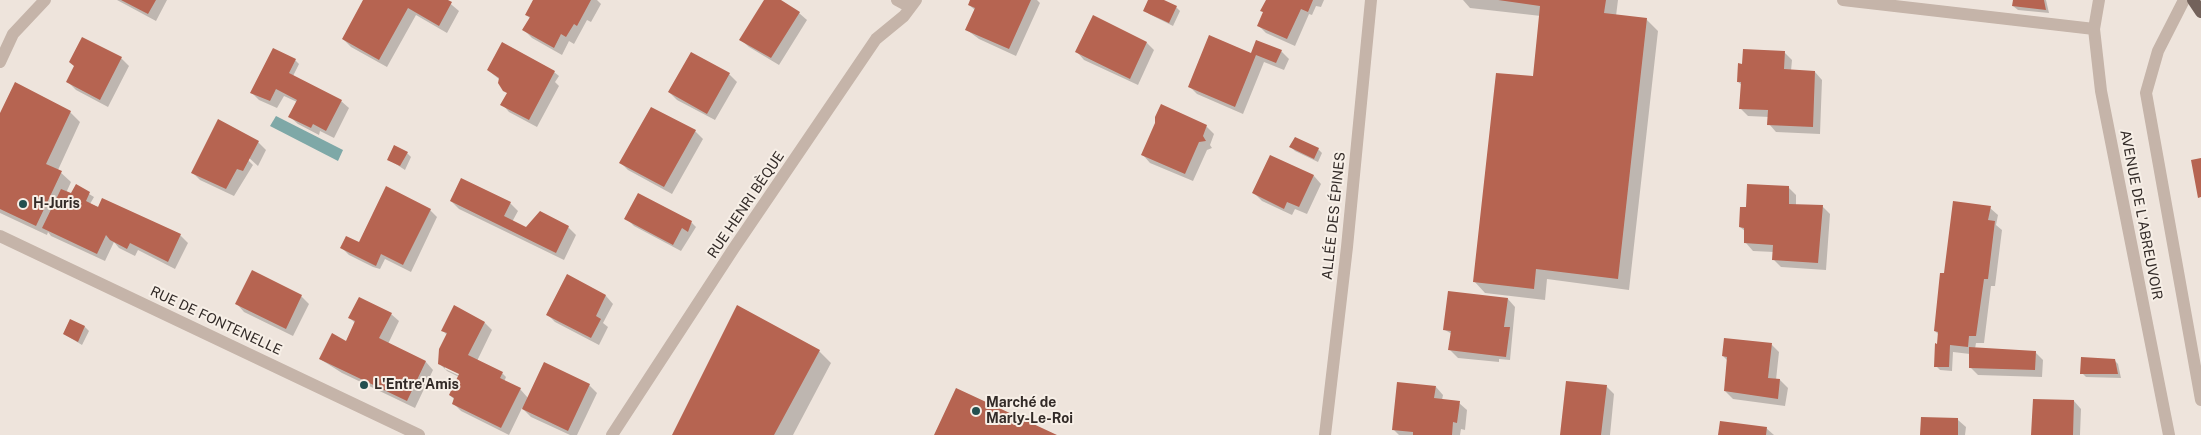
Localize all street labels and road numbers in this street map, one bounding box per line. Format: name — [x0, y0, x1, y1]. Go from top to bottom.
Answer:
street label: AVENUE DE L'ABREUVOIR — [2116, 129, 2166, 301]
street label: RUE HENRI BÈQUE — [704, 149, 788, 261]
street label: ALLÉE DES ÉPINES — [1319, 151, 1349, 281]
street label: RUE DE FONTENELLE — [147, 283, 285, 359]

